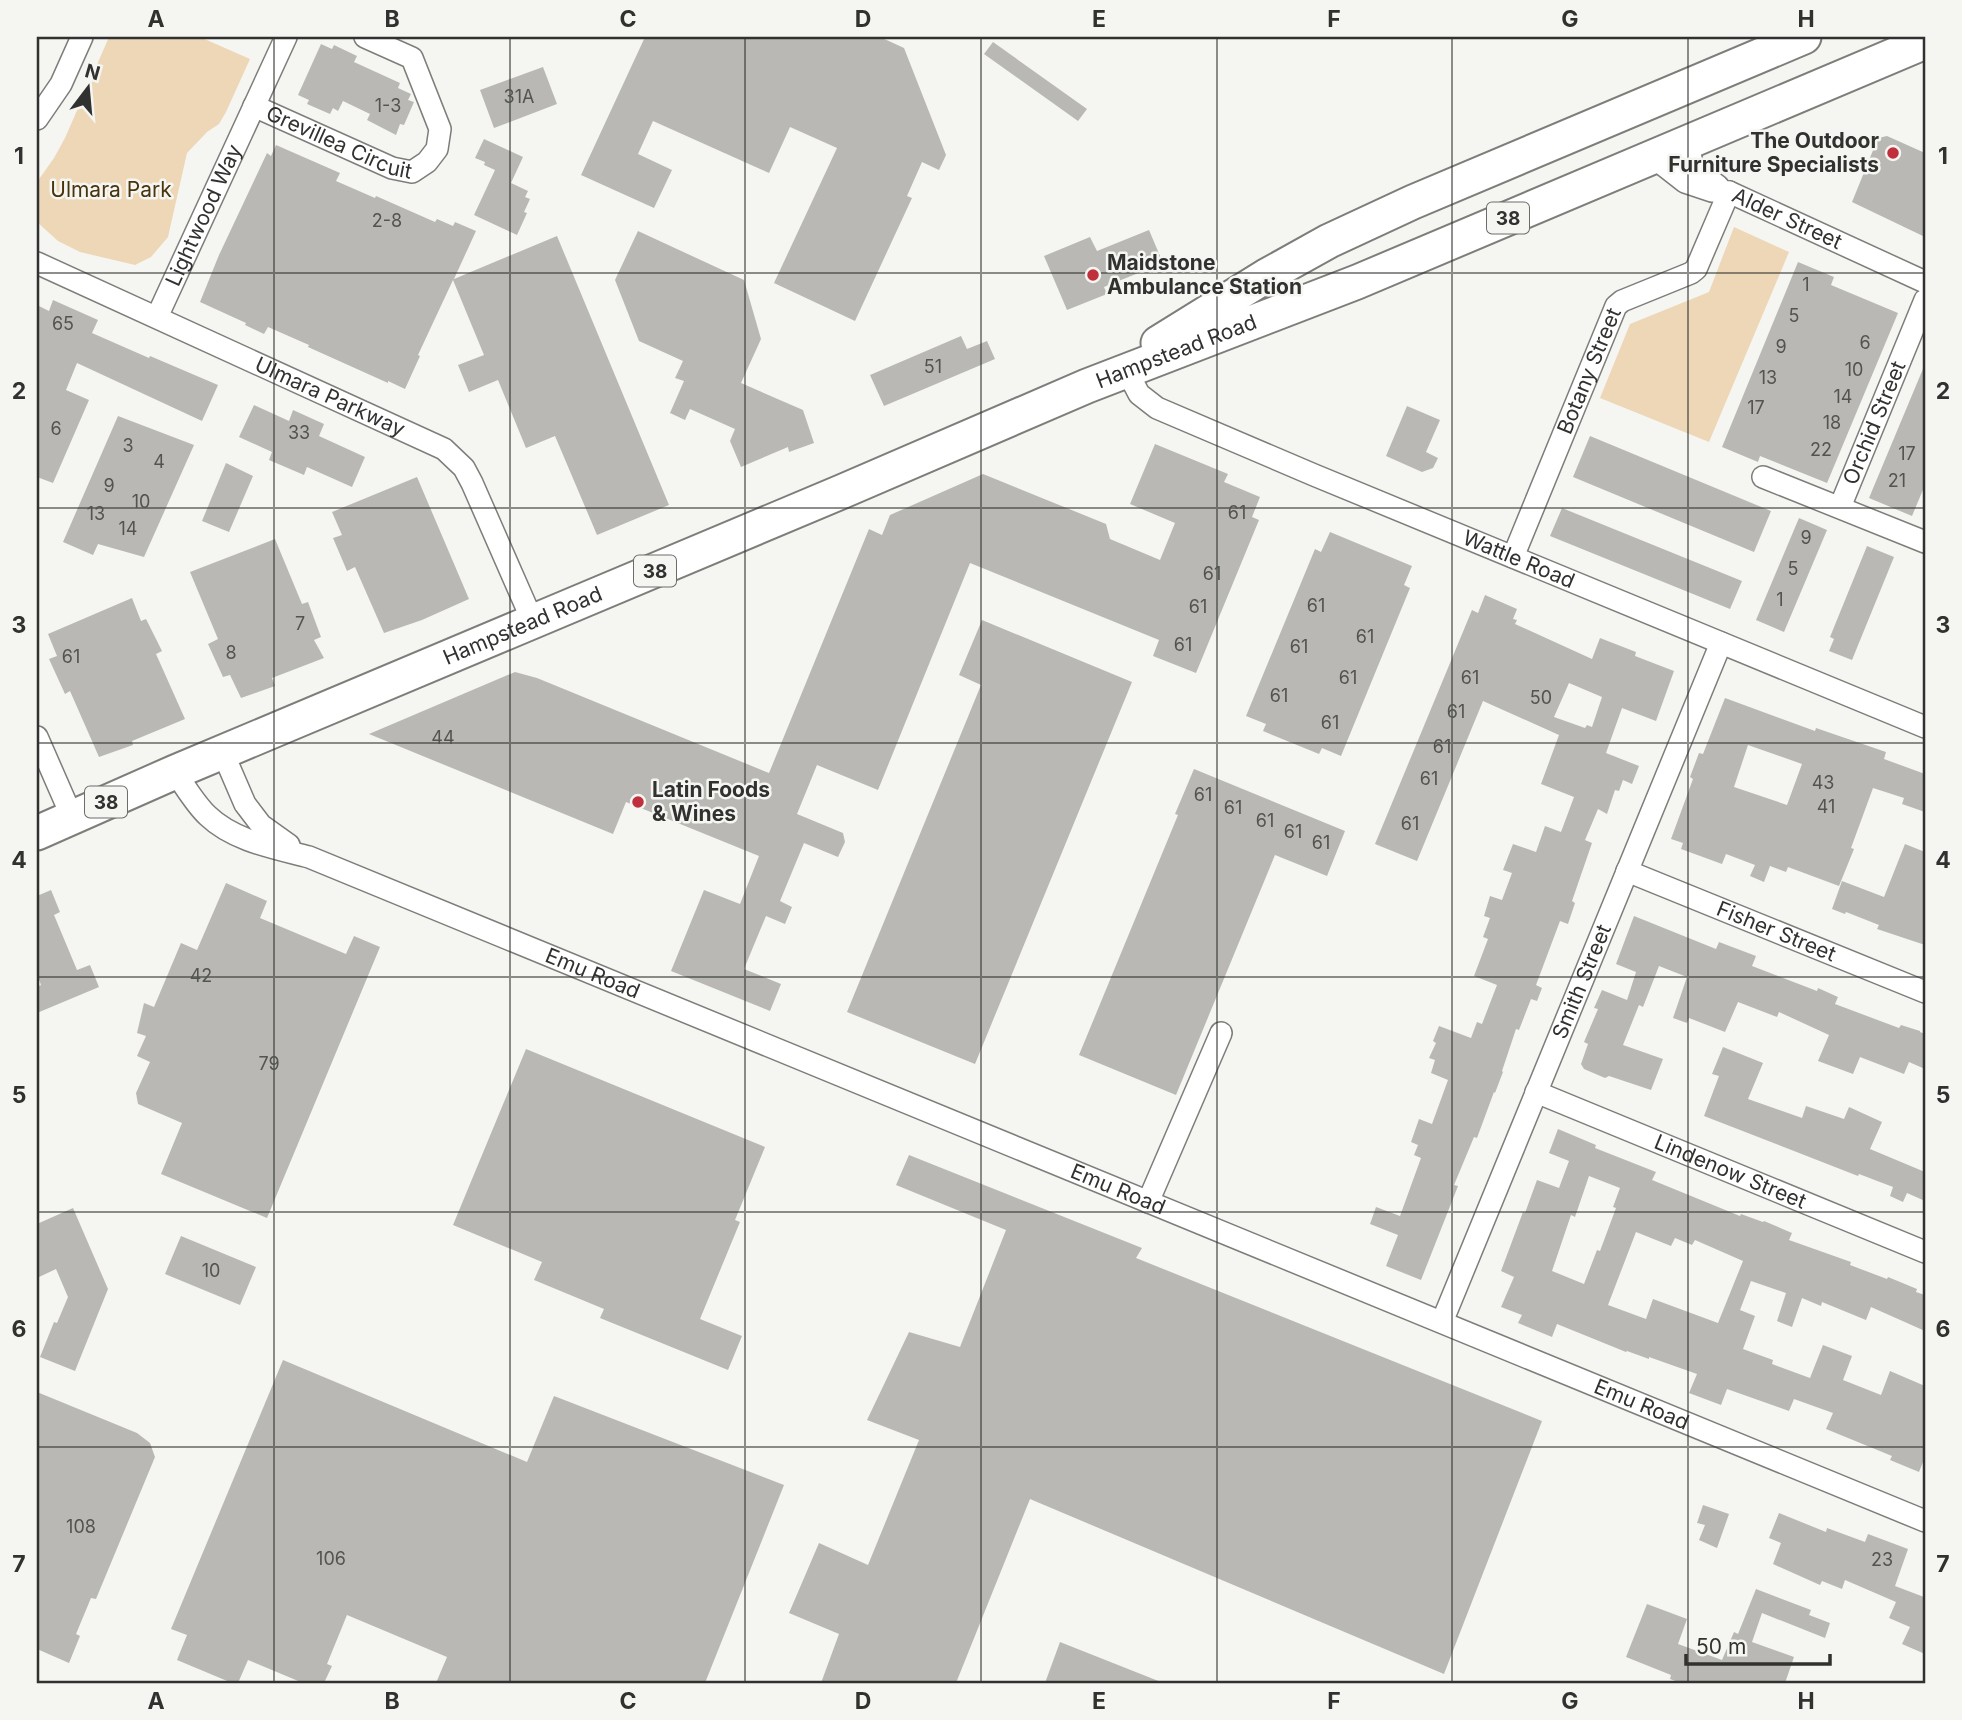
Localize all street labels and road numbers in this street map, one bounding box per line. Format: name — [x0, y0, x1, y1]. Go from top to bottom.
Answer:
street label: Grevillea Circuit — [262, 100, 414, 184]
street label: Lightwood Way — [160, 140, 247, 290]
street label: Alder Street — [1729, 182, 1846, 254]
road number: 38 — [1487, 202, 1529, 233]
street label: Botany Street — [1552, 304, 1626, 438]
street label: Hampstead Road — [1092, 309, 1260, 393]
street label: Ulmara Parkway — [251, 351, 409, 442]
street label: Orchid Street — [1838, 357, 1911, 488]
street label: Wattle Road — [1459, 525, 1579, 593]
road number: 38 — [634, 556, 676, 586]
street label: Hampstead Road — [439, 581, 606, 670]
road number: 38 — [85, 786, 127, 818]
street label: Fisher Street — [1713, 896, 1840, 967]
street label: Smith Street — [1547, 920, 1616, 1042]
street label: Emu Road — [542, 943, 644, 1004]
street label: Lindenow Street — [1651, 1129, 1810, 1214]
street label: Emu Road — [1067, 1158, 1169, 1220]
street label: Emu Road — [1591, 1373, 1693, 1435]

